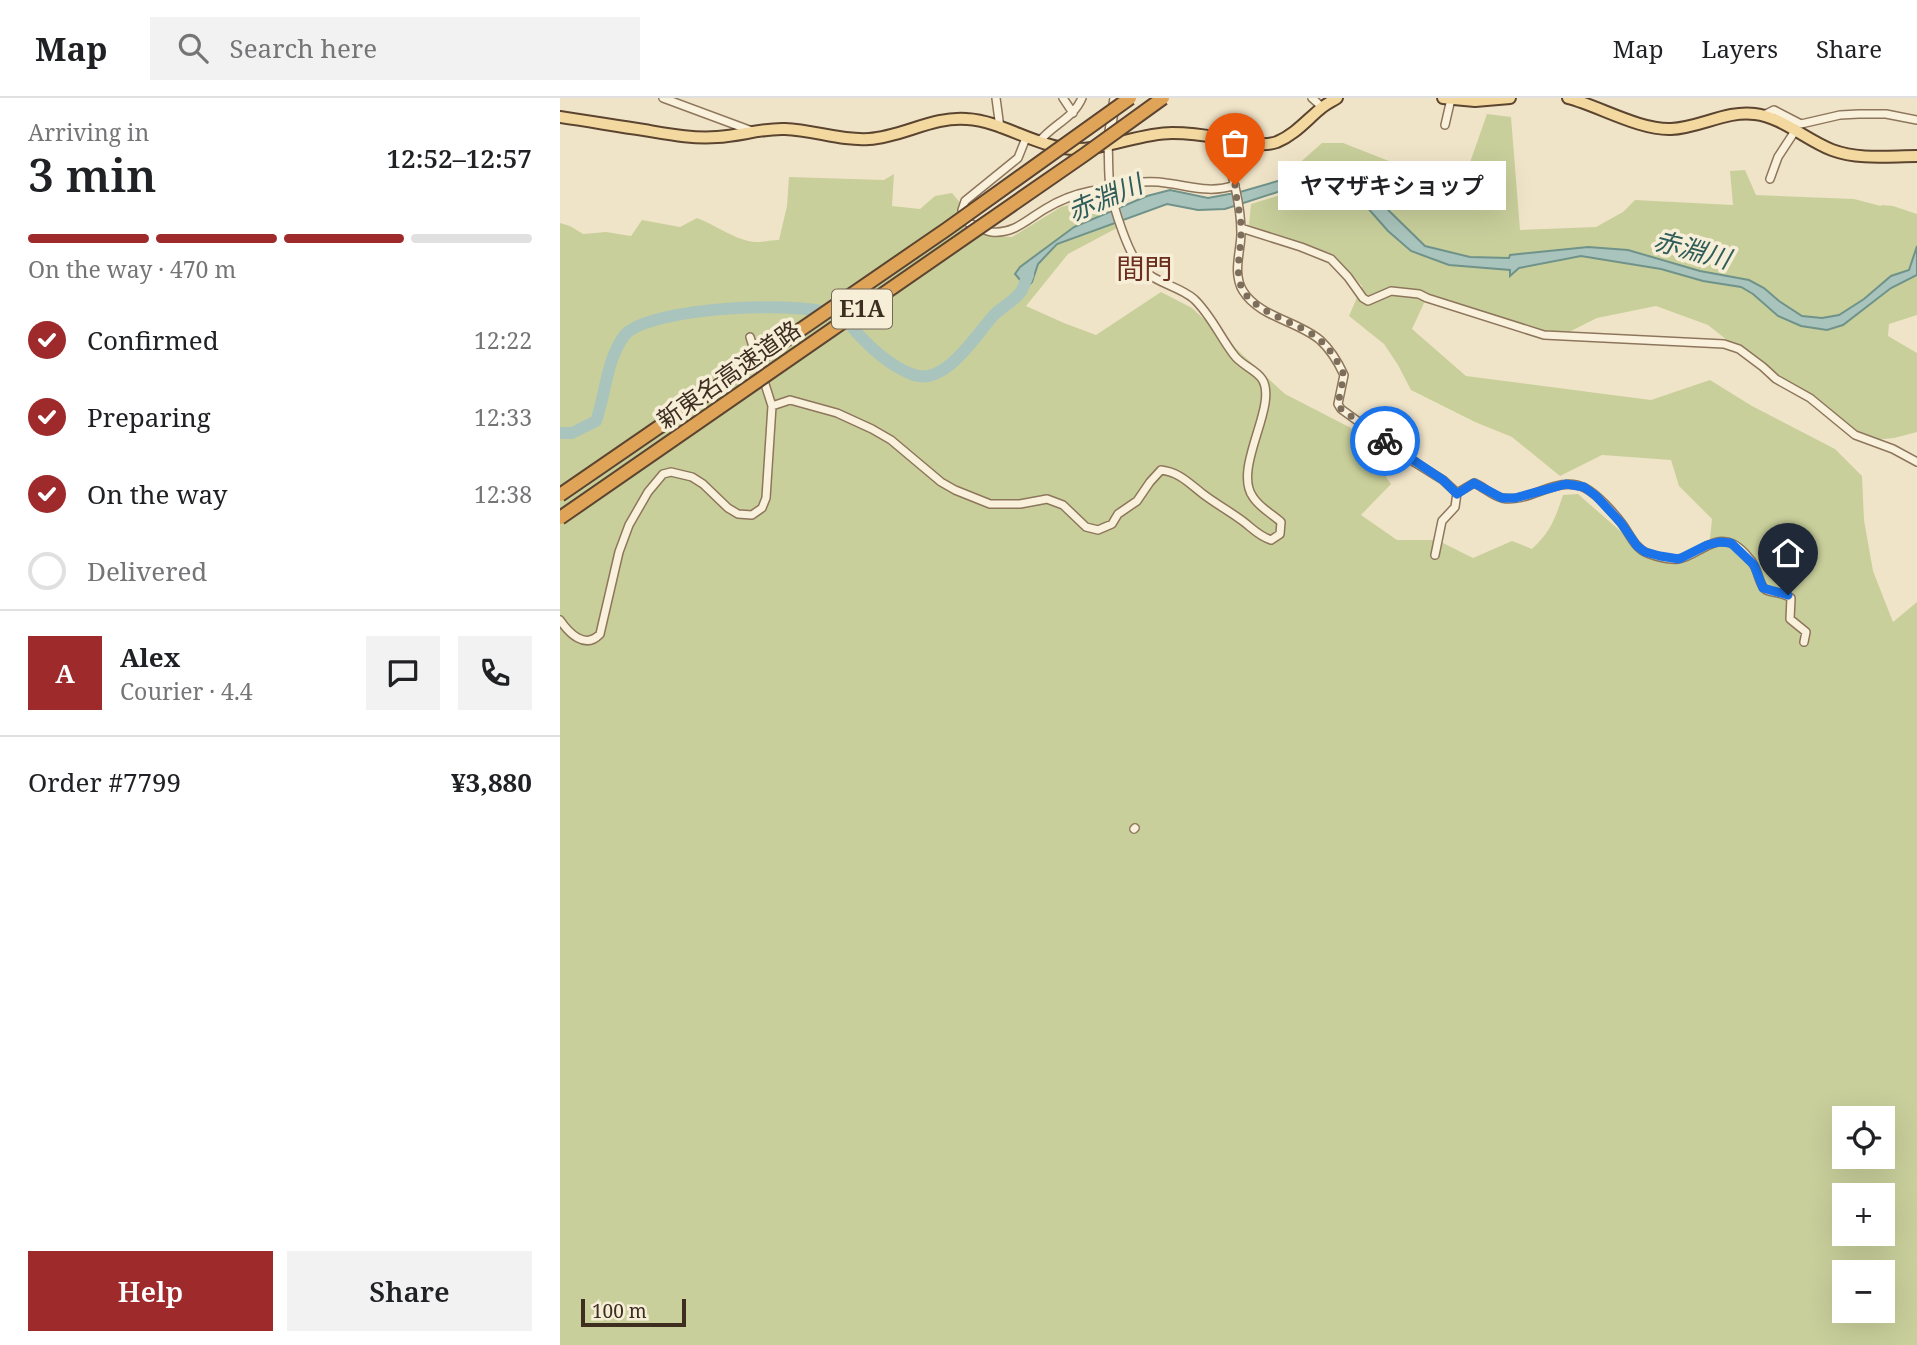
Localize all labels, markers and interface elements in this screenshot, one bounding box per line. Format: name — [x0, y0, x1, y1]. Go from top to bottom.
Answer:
search box — [150, 17, 640, 80]
text: Map — [35, 26, 108, 71]
icon: search — [174, 29, 212, 67]
text: Search here — [230, 30, 377, 66]
text: Map — [1613, 32, 1664, 65]
text: Layers — [1702, 32, 1778, 65]
text: Share — [1816, 32, 1882, 65]
pin — [1205, 113, 1265, 185]
text: Arriving in — [28, 116, 149, 148]
icon: bag — [1216, 124, 1254, 162]
text: 12:52–12:57 — [386, 140, 532, 176]
text: 3 min — [28, 143, 156, 205]
callout: ヤマザキショップ — [1277, 160, 1505, 210]
water label: 赤淵川 — [1062, 164, 1150, 229]
text: ヤマザキショップ — [1300, 169, 1484, 201]
water label: 赤淵川 — [1650, 222, 1737, 277]
district label: 間門 — [1116, 249, 1172, 287]
text: On the way · 470 m — [28, 253, 236, 285]
road number: E1A — [832, 290, 892, 328]
street label: 新東名高速道路 — [650, 312, 806, 435]
icon: check — [28, 321, 66, 359]
text: Confirmed — [87, 322, 219, 358]
text: 12:22 — [474, 324, 532, 356]
icon: check — [28, 398, 66, 436]
text: Preparing — [87, 399, 211, 435]
text: 12:33 — [474, 401, 532, 433]
courier — [1350, 406, 1420, 476]
icon: bike — [1366, 422, 1404, 460]
icon: check — [28, 475, 66, 513]
text: On the way — [87, 476, 227, 512]
text: 12:38 — [474, 478, 532, 510]
pin — [1758, 523, 1818, 595]
icon: home — [1769, 534, 1807, 572]
text: Delivered — [87, 553, 207, 589]
button: chat — [366, 636, 440, 710]
button: phone — [458, 636, 532, 710]
text: Alex — [120, 639, 180, 675]
text: A — [55, 655, 75, 691]
text: Courier · 4.4 — [120, 675, 253, 707]
text: Order #7799 — [28, 764, 181, 800]
text: ¥3,880 — [451, 764, 532, 800]
map controls — [1832, 1106, 1895, 1323]
button: locate — [1832, 1106, 1895, 1169]
button: + — [1832, 1183, 1895, 1246]
button: Help — [28, 1251, 273, 1331]
button: Share — [287, 1251, 532, 1331]
button: − — [1832, 1260, 1895, 1323]
scale bar — [581, 1296, 686, 1328]
text: 100 m — [592, 1298, 647, 1324]

